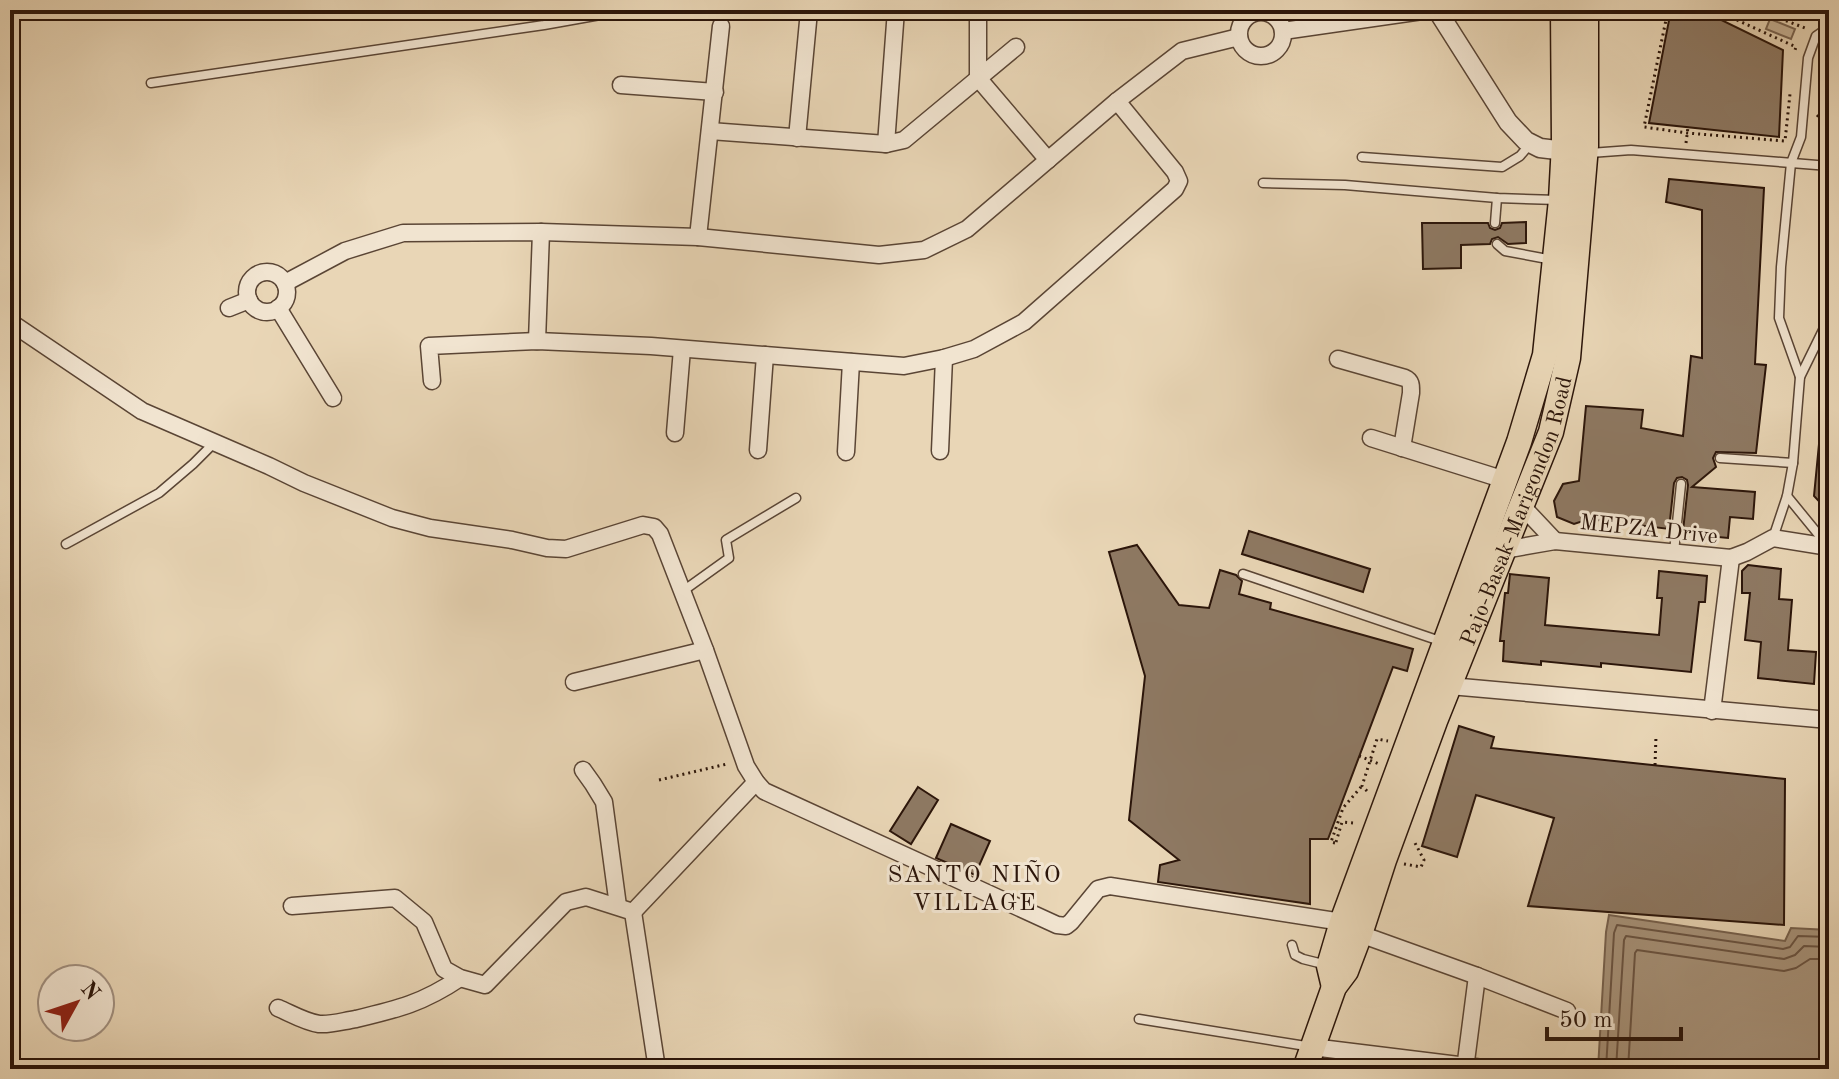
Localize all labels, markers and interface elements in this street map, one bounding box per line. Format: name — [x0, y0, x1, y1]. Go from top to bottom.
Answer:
street label: Pajo-Basak-Marigondon Road — [1457, 374, 1576, 649]
street label: MEPZA Drive — [1579, 512, 1719, 548]
district label: SANTO NIÑO VILLAGE — [888, 859, 1063, 916]
north arrow — [36, 963, 116, 1043]
text: N — [76, 978, 104, 1005]
scale bar — [1547, 991, 1681, 1041]
text: 50 m — [1559, 1009, 1613, 1033]

